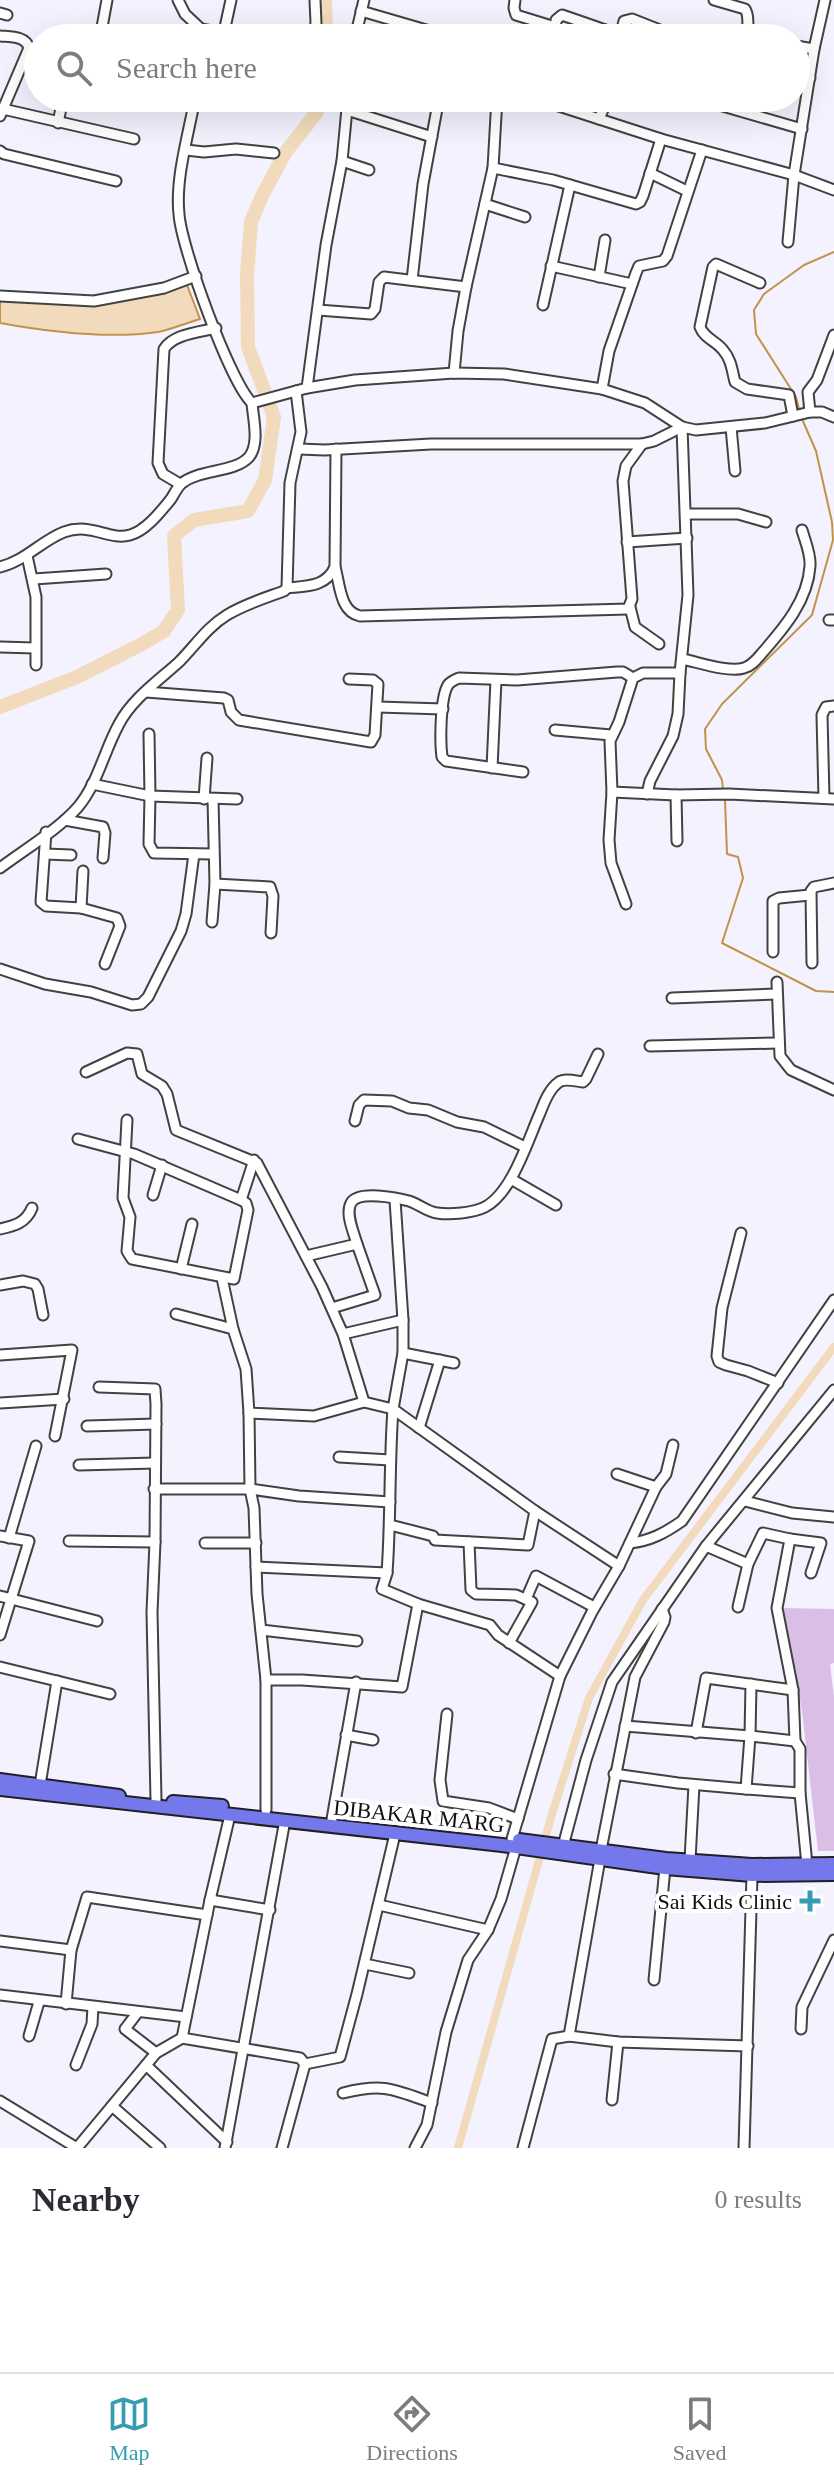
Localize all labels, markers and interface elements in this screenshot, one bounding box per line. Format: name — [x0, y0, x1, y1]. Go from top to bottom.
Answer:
search box — [24, 24, 810, 112]
icon: search — [52, 46, 96, 90]
text: Search here — [116, 51, 257, 84]
street label: DIBAKAR MARG — [332, 1795, 506, 1837]
place label: Sai Kids Clinic — [658, 1889, 792, 1914]
marker: Sai Kids Clinic — [799, 1890, 821, 1912]
text: Nearby — [32, 2181, 140, 2218]
text: 0 results — [715, 2185, 802, 2214]
tab: Map — [107, 2392, 151, 2466]
tab: Directions — [366, 2392, 458, 2466]
tab: Saved — [673, 2392, 727, 2466]

